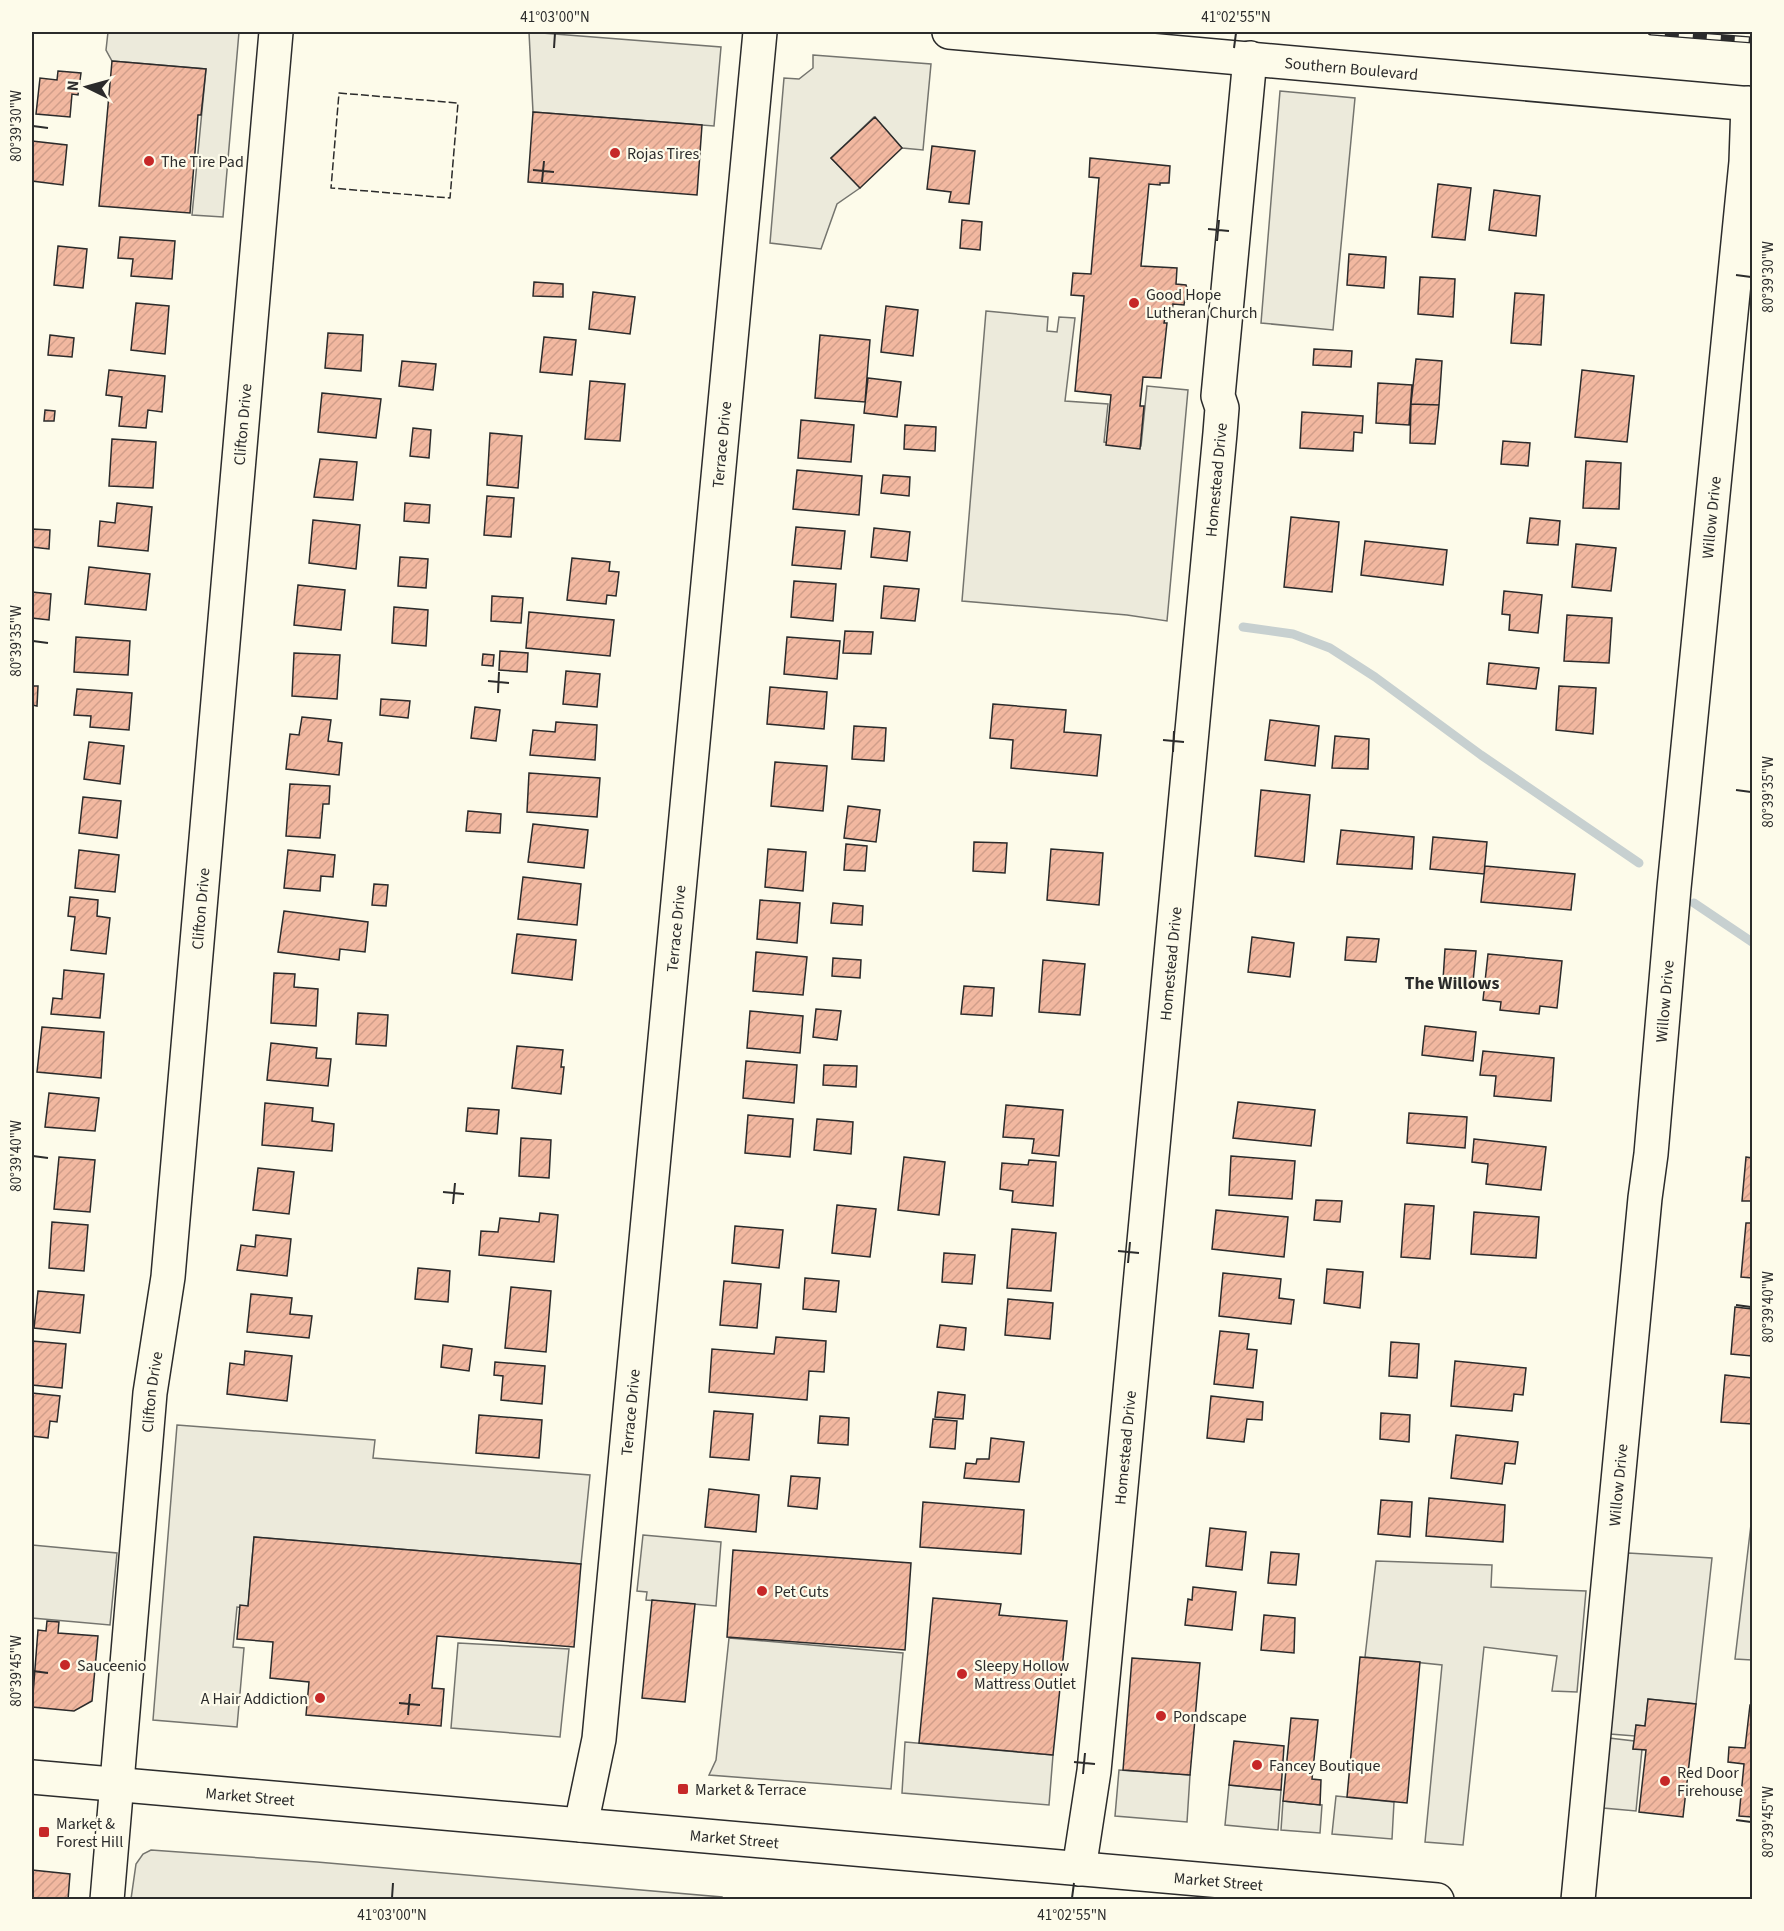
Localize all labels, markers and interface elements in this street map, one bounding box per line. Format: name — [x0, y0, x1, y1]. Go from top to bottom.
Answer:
text: 41°03'00"N — [520, 7, 590, 28]
text: 41°02'55"N — [1201, 7, 1271, 28]
street label: Southern Boulevard — [1284, 52, 1419, 86]
north arrow — [57, 57, 117, 117]
text: N — [62, 80, 84, 92]
text: 80°39'30"W — [6, 90, 27, 162]
place label: Rojas Tires — [627, 143, 699, 165]
marker: Rojas Tires — [608, 146, 622, 160]
place label: The Tire Pad — [161, 151, 244, 173]
marker: The Tire Pad — [142, 154, 156, 168]
text: 80°39'30"W — [1758, 241, 1779, 313]
place label: Good Hope Lutheran Church — [1146, 284, 1258, 324]
marker: Good Hope Lutheran Church — [1127, 296, 1141, 310]
street label: Clifton Drive — [228, 383, 257, 466]
street label: Terrace Drive — [707, 400, 737, 489]
street label: Homestead Drive — [1200, 422, 1233, 538]
street label: Willow Drive — [1697, 475, 1727, 560]
text: 80°39'35"W — [6, 605, 27, 677]
text: 80°39'35"W — [1758, 756, 1779, 828]
street label: Clifton Drive — [186, 867, 215, 950]
street label: Terrace Drive — [661, 884, 691, 973]
street label: Homestead Drive — [1155, 906, 1187, 1022]
street label: Willow Drive — [1651, 959, 1680, 1043]
district label: The Willows — [1405, 971, 1499, 996]
text: 80°39'40"W — [6, 1120, 27, 1192]
text: 80°39'40"W — [1758, 1271, 1779, 1343]
street label: Clifton Drive — [137, 1350, 168, 1434]
street label: Terrace Drive — [616, 1368, 646, 1457]
street label: Homestead Drive — [1109, 1390, 1142, 1506]
street label: Willow Drive — [1604, 1443, 1634, 1527]
place label: Pet Cuts — [774, 1581, 829, 1603]
marker: Pet Cuts — [755, 1584, 769, 1598]
text: 80°39'45"W — [6, 1635, 27, 1707]
place label: Sauceenio — [77, 1655, 147, 1677]
place label: Sleepy Hollow Mattress Outlet — [974, 1655, 1077, 1695]
marker: Sauceenio — [58, 1658, 72, 1672]
marker: Sleepy Hollow Mattress Outlet — [955, 1667, 969, 1681]
place label: A Hair Addiction — [201, 1688, 308, 1710]
marker: A Hair Addiction — [313, 1691, 327, 1705]
place label: Pondscape — [1173, 1706, 1247, 1728]
marker: Pondscape — [1154, 1709, 1168, 1723]
place label: Fancey Boutique — [1269, 1755, 1381, 1777]
marker: Fancey Boutique — [1250, 1758, 1264, 1772]
place label: Red Door Firehouse — [1677, 1762, 1743, 1802]
marker: Red Door Firehouse — [1658, 1774, 1672, 1788]
place label: Market & Terrace — [695, 1779, 806, 1801]
street label: Market Street — [205, 1782, 296, 1812]
marker: Market & Terrace — [676, 1782, 690, 1796]
text: 80°39'45"W — [1758, 1786, 1779, 1858]
place label: Market & Forest Hill — [56, 1813, 123, 1853]
marker: Market & Forest Hill — [37, 1825, 51, 1839]
street label: Market Street — [689, 1825, 780, 1854]
street label: Market Street — [1173, 1867, 1264, 1897]
text: 41°03'00"N — [357, 1905, 427, 1926]
text: 41°02'55"N — [1037, 1905, 1107, 1926]

